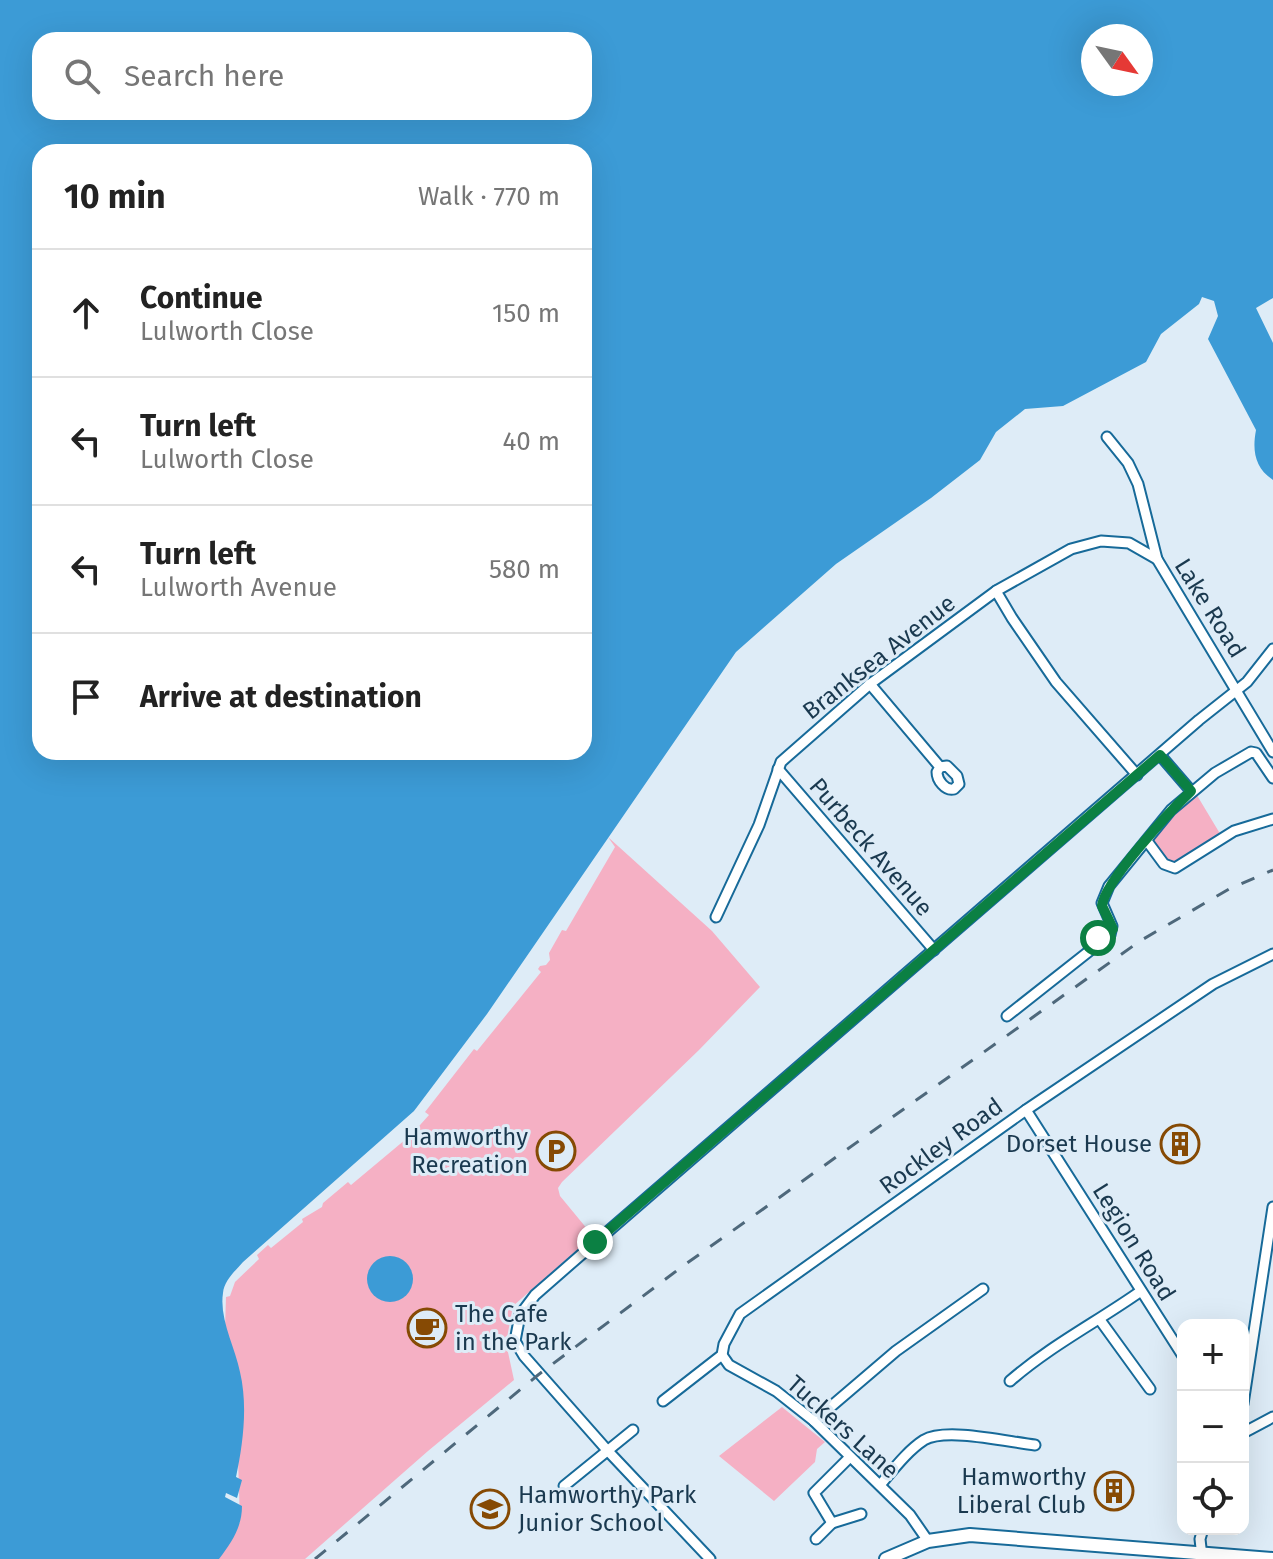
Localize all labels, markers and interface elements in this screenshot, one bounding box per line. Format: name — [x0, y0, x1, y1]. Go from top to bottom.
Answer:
north arrow — [1081, 24, 1153, 96]
search box — [32, 32, 592, 120]
icon: search — [60, 54, 104, 98]
text: Search here — [124, 58, 284, 94]
text: 10 min — [64, 176, 166, 217]
text: Walk · 770 m — [418, 181, 560, 212]
text: Continue — [140, 280, 263, 316]
icon: ahead — [64, 291, 108, 335]
text: 150 m — [492, 298, 560, 329]
text: Lulworth Close — [140, 316, 314, 347]
text: Turn left — [140, 408, 256, 444]
icon: left — [64, 419, 108, 463]
text: 40 m — [502, 426, 560, 457]
text: Lulworth Close — [140, 444, 314, 475]
text: Turn left — [140, 536, 256, 572]
icon: left — [64, 547, 108, 591]
street label: Lake Road — [1169, 553, 1251, 663]
text: 580 m — [489, 554, 560, 585]
text: Lulworth Avenue — [140, 572, 337, 603]
street label: Branksea Avenue — [797, 589, 961, 725]
icon: arrive — [64, 675, 108, 719]
text: Arrive at destination — [140, 679, 422, 715]
street label: Purbeck Avenue — [803, 772, 939, 922]
route start — [1080, 920, 1116, 956]
street label: Rockley Road — [874, 1092, 1008, 1200]
place label: Hamworthy Recreation — [403, 1123, 528, 1179]
building icon: Dorset House — [1159, 1123, 1201, 1165]
parking icon: Hamworthy Recreation — [535, 1130, 577, 1172]
place label: Dorset House — [1006, 1130, 1152, 1158]
street label: Legion Road — [1087, 1178, 1181, 1306]
route end — [577, 1224, 613, 1260]
place label: The Cafe in the Park — [455, 1300, 572, 1356]
cafe icon: The Cafe in the Park — [406, 1307, 448, 1349]
map controls — [1177, 1319, 1249, 1535]
button: + — [1177, 1319, 1249, 1391]
street label: Tuckers Lane — [781, 1370, 905, 1484]
button: − — [1177, 1391, 1249, 1463]
place label: Hamworthy Liberal Club — [957, 1463, 1086, 1519]
button: locate — [1177, 1463, 1249, 1535]
building icon: Hamworthy Liberal Club — [1093, 1470, 1135, 1512]
place label: Hamworthy Park Junior School — [518, 1481, 697, 1537]
school or university icon: Hamworthy Park Junior School — [469, 1488, 511, 1530]

